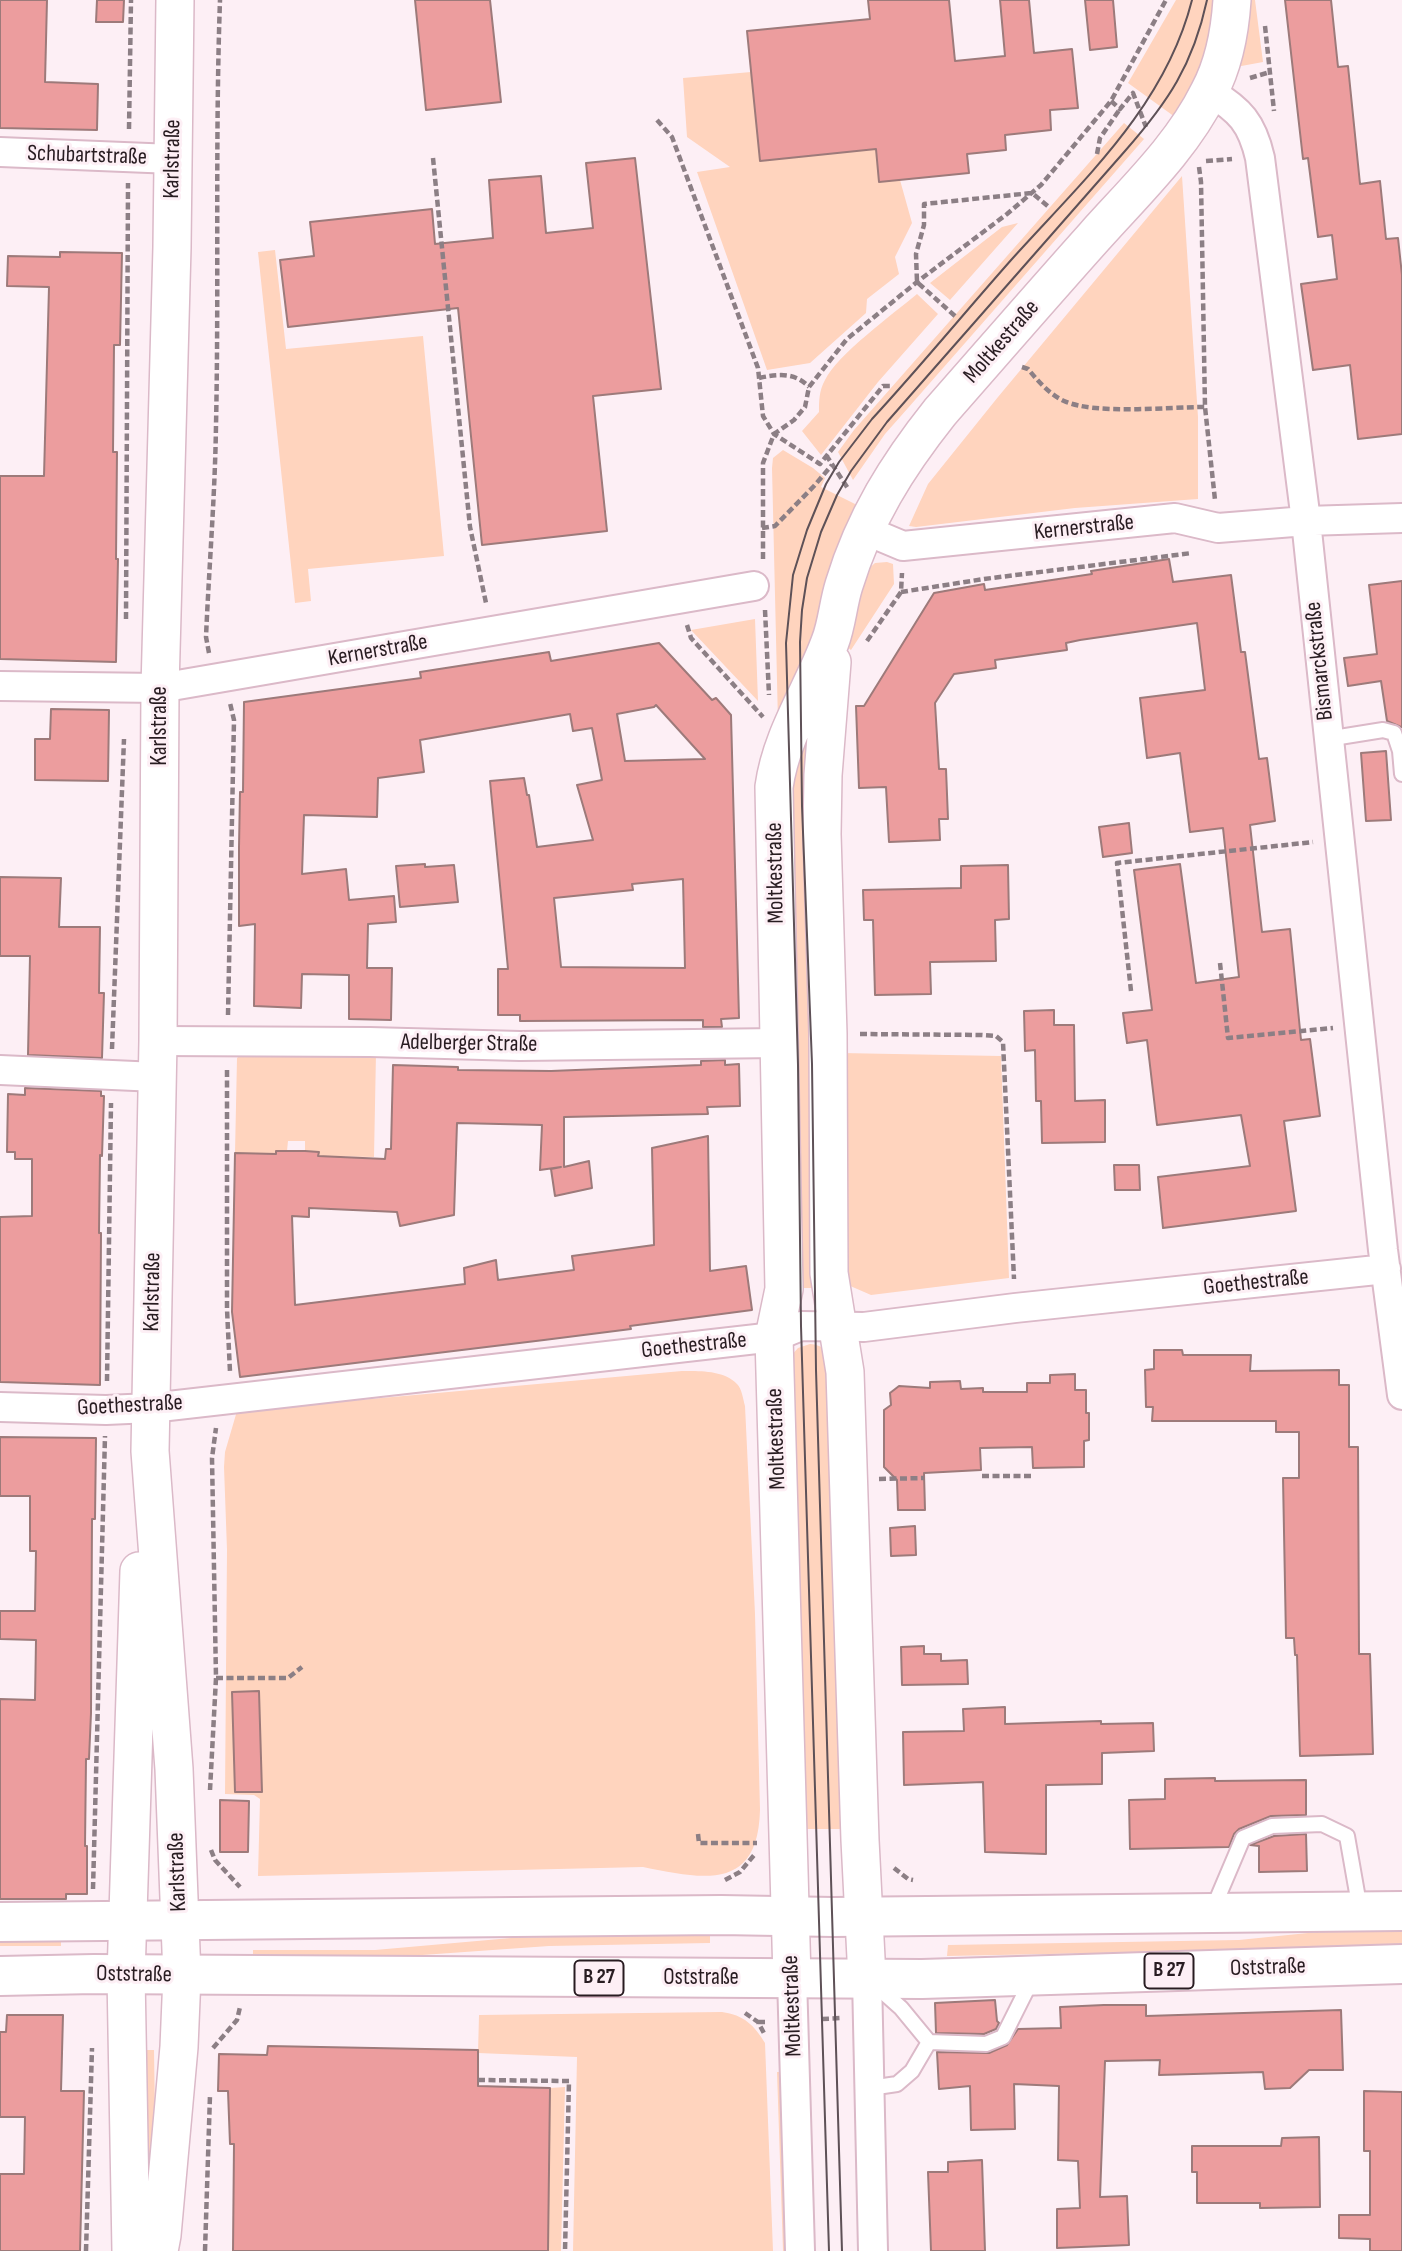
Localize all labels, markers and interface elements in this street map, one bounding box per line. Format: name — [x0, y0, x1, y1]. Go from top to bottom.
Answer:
street label: Karlstraße — [159, 119, 187, 199]
street label: Schubartstraße — [27, 140, 147, 172]
street label: Moltkestraße — [958, 295, 1046, 389]
street label: Kernerstraße — [1033, 509, 1135, 547]
street label: Bismarckstraße — [1300, 600, 1340, 722]
street label: Kernerstraße — [326, 629, 430, 673]
street label: Karlstraße — [146, 686, 174, 766]
street label: Moltkestraße — [761, 822, 791, 924]
street label: Adelberger Straße — [400, 1029, 538, 1059]
street label: Karlstraße — [139, 1252, 167, 1332]
street label: Goethestraße — [1202, 1264, 1310, 1302]
street label: Goethestraße — [640, 1327, 748, 1365]
street label: Moltkestraße — [761, 1388, 793, 1490]
street label: Goethestraße — [77, 1389, 183, 1423]
street label: Karlstraße — [163, 1832, 193, 1912]
street label: Oststraße — [1230, 1953, 1306, 1983]
road number: B 27 — [1144, 1954, 1194, 1988]
street label: Moltkestraße — [777, 1955, 809, 2057]
road number: B 27 — [574, 1960, 624, 1996]
street label: Oststraße — [96, 1961, 172, 1989]
street label: Oststraße — [663, 1964, 739, 1992]

